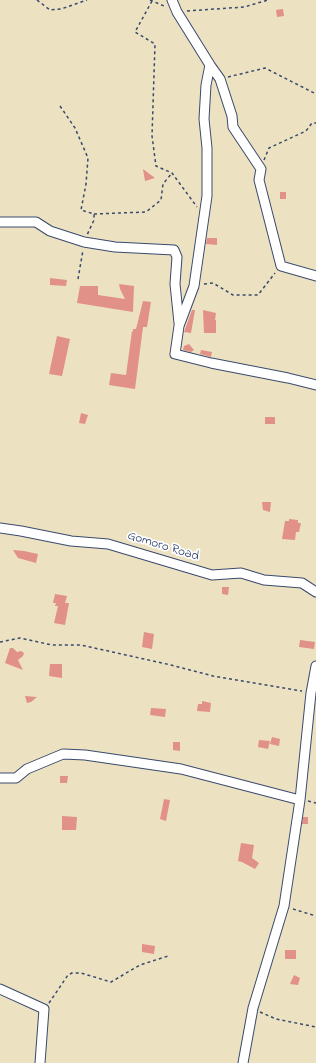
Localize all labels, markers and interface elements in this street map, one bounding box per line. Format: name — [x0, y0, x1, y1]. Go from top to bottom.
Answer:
street label: Gomoro Road — [125, 529, 201, 565]

